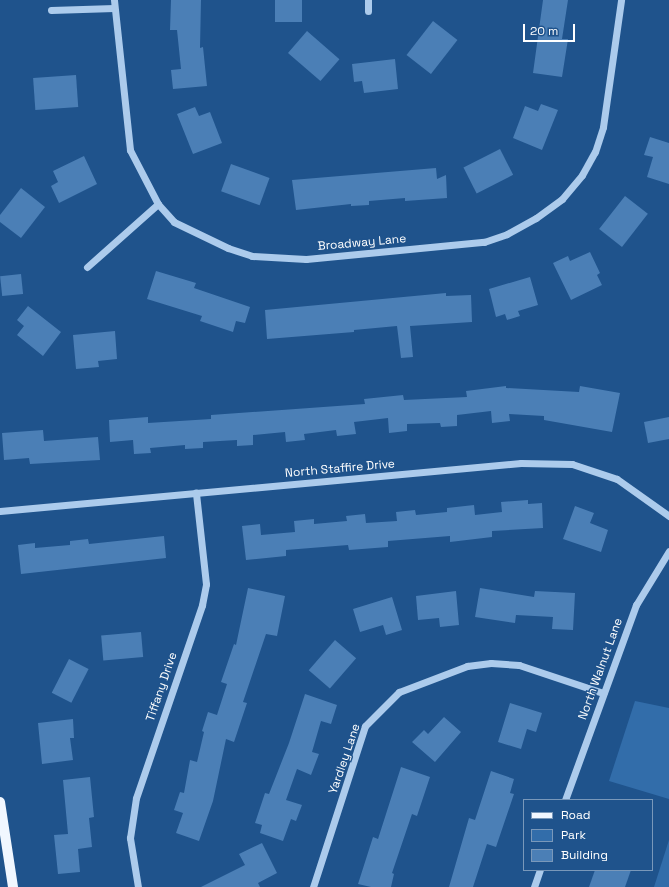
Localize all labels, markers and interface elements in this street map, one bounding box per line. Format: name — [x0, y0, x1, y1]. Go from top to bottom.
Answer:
scale bar — [525, 16, 577, 42]
text: 20 m — [530, 23, 558, 39]
street label: Broadway Lane — [317, 232, 407, 254]
street label: North Staffire Drive — [284, 457, 396, 481]
street label: North Walnut Lane — [576, 616, 626, 722]
street label: Tiffany Drive — [143, 650, 181, 724]
street label: Yardley Lane — [326, 722, 364, 796]
legend — [523, 799, 653, 871]
text: Road — [561, 807, 590, 823]
text: Park — [561, 827, 586, 843]
text: Building — [561, 847, 608, 863]

